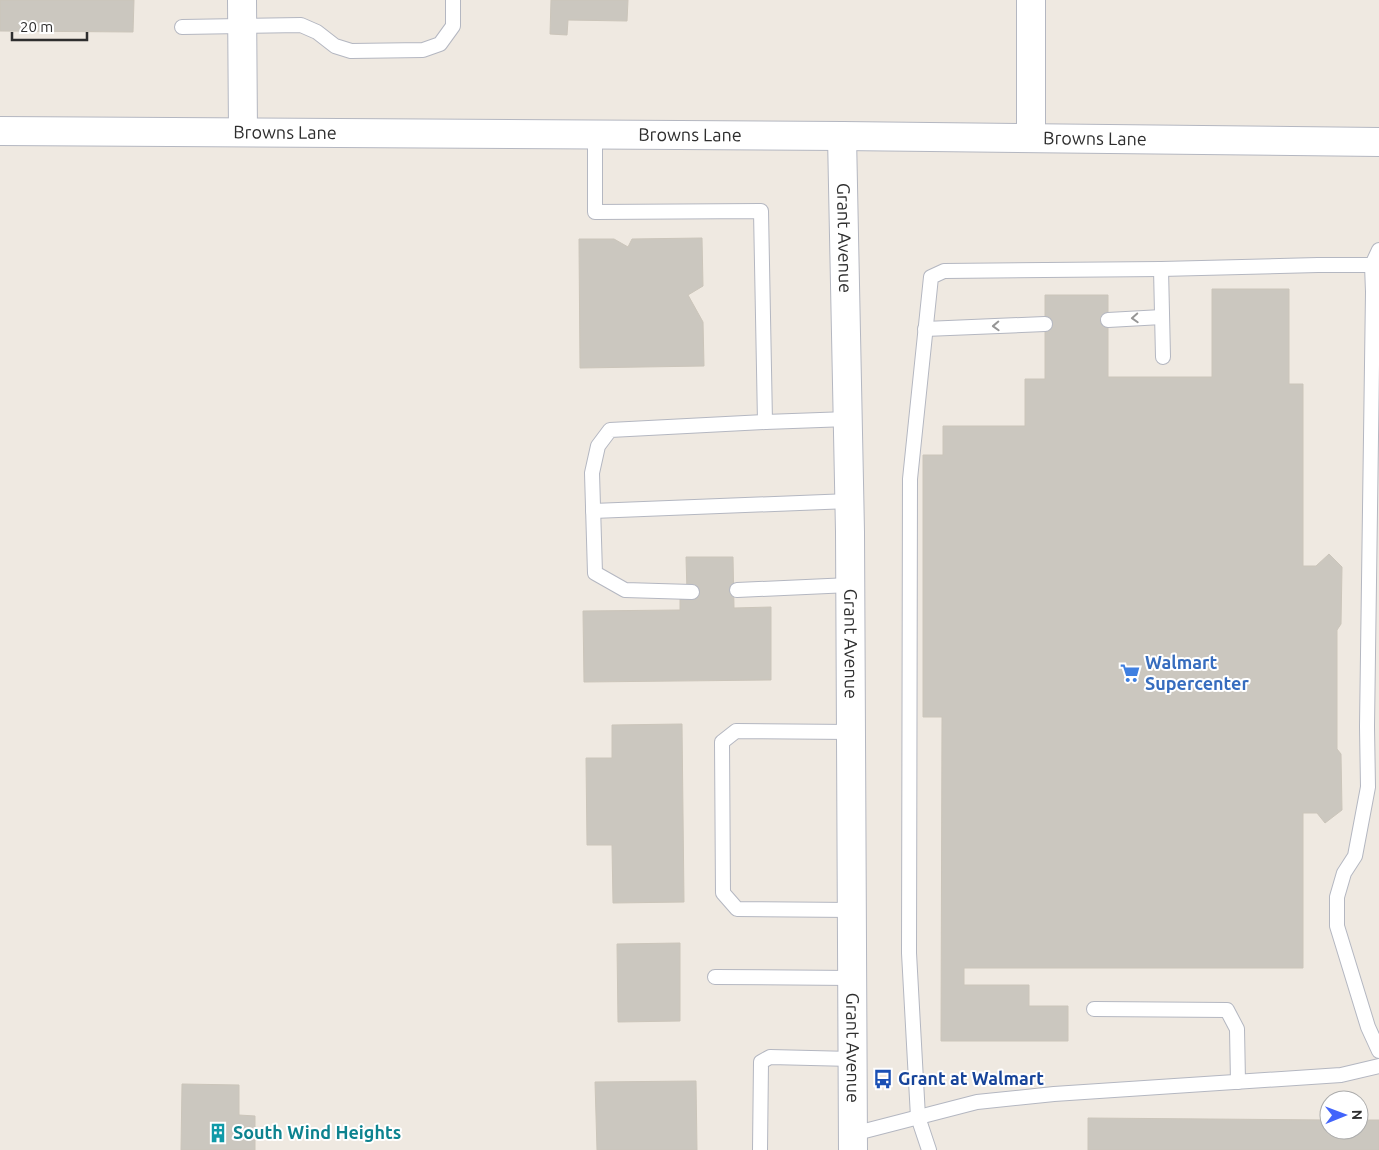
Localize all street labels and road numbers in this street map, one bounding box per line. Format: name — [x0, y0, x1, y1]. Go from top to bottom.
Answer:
street label: Browns Lane — [233, 121, 337, 142]
street label: Browns Lane — [638, 124, 742, 144]
street label: Browns Lane — [1043, 127, 1147, 148]
street label: Grant Avenue — [834, 183, 856, 293]
street label: Grant Avenue — [841, 589, 862, 699]
street label: Grant Avenue — [843, 993, 864, 1103]

